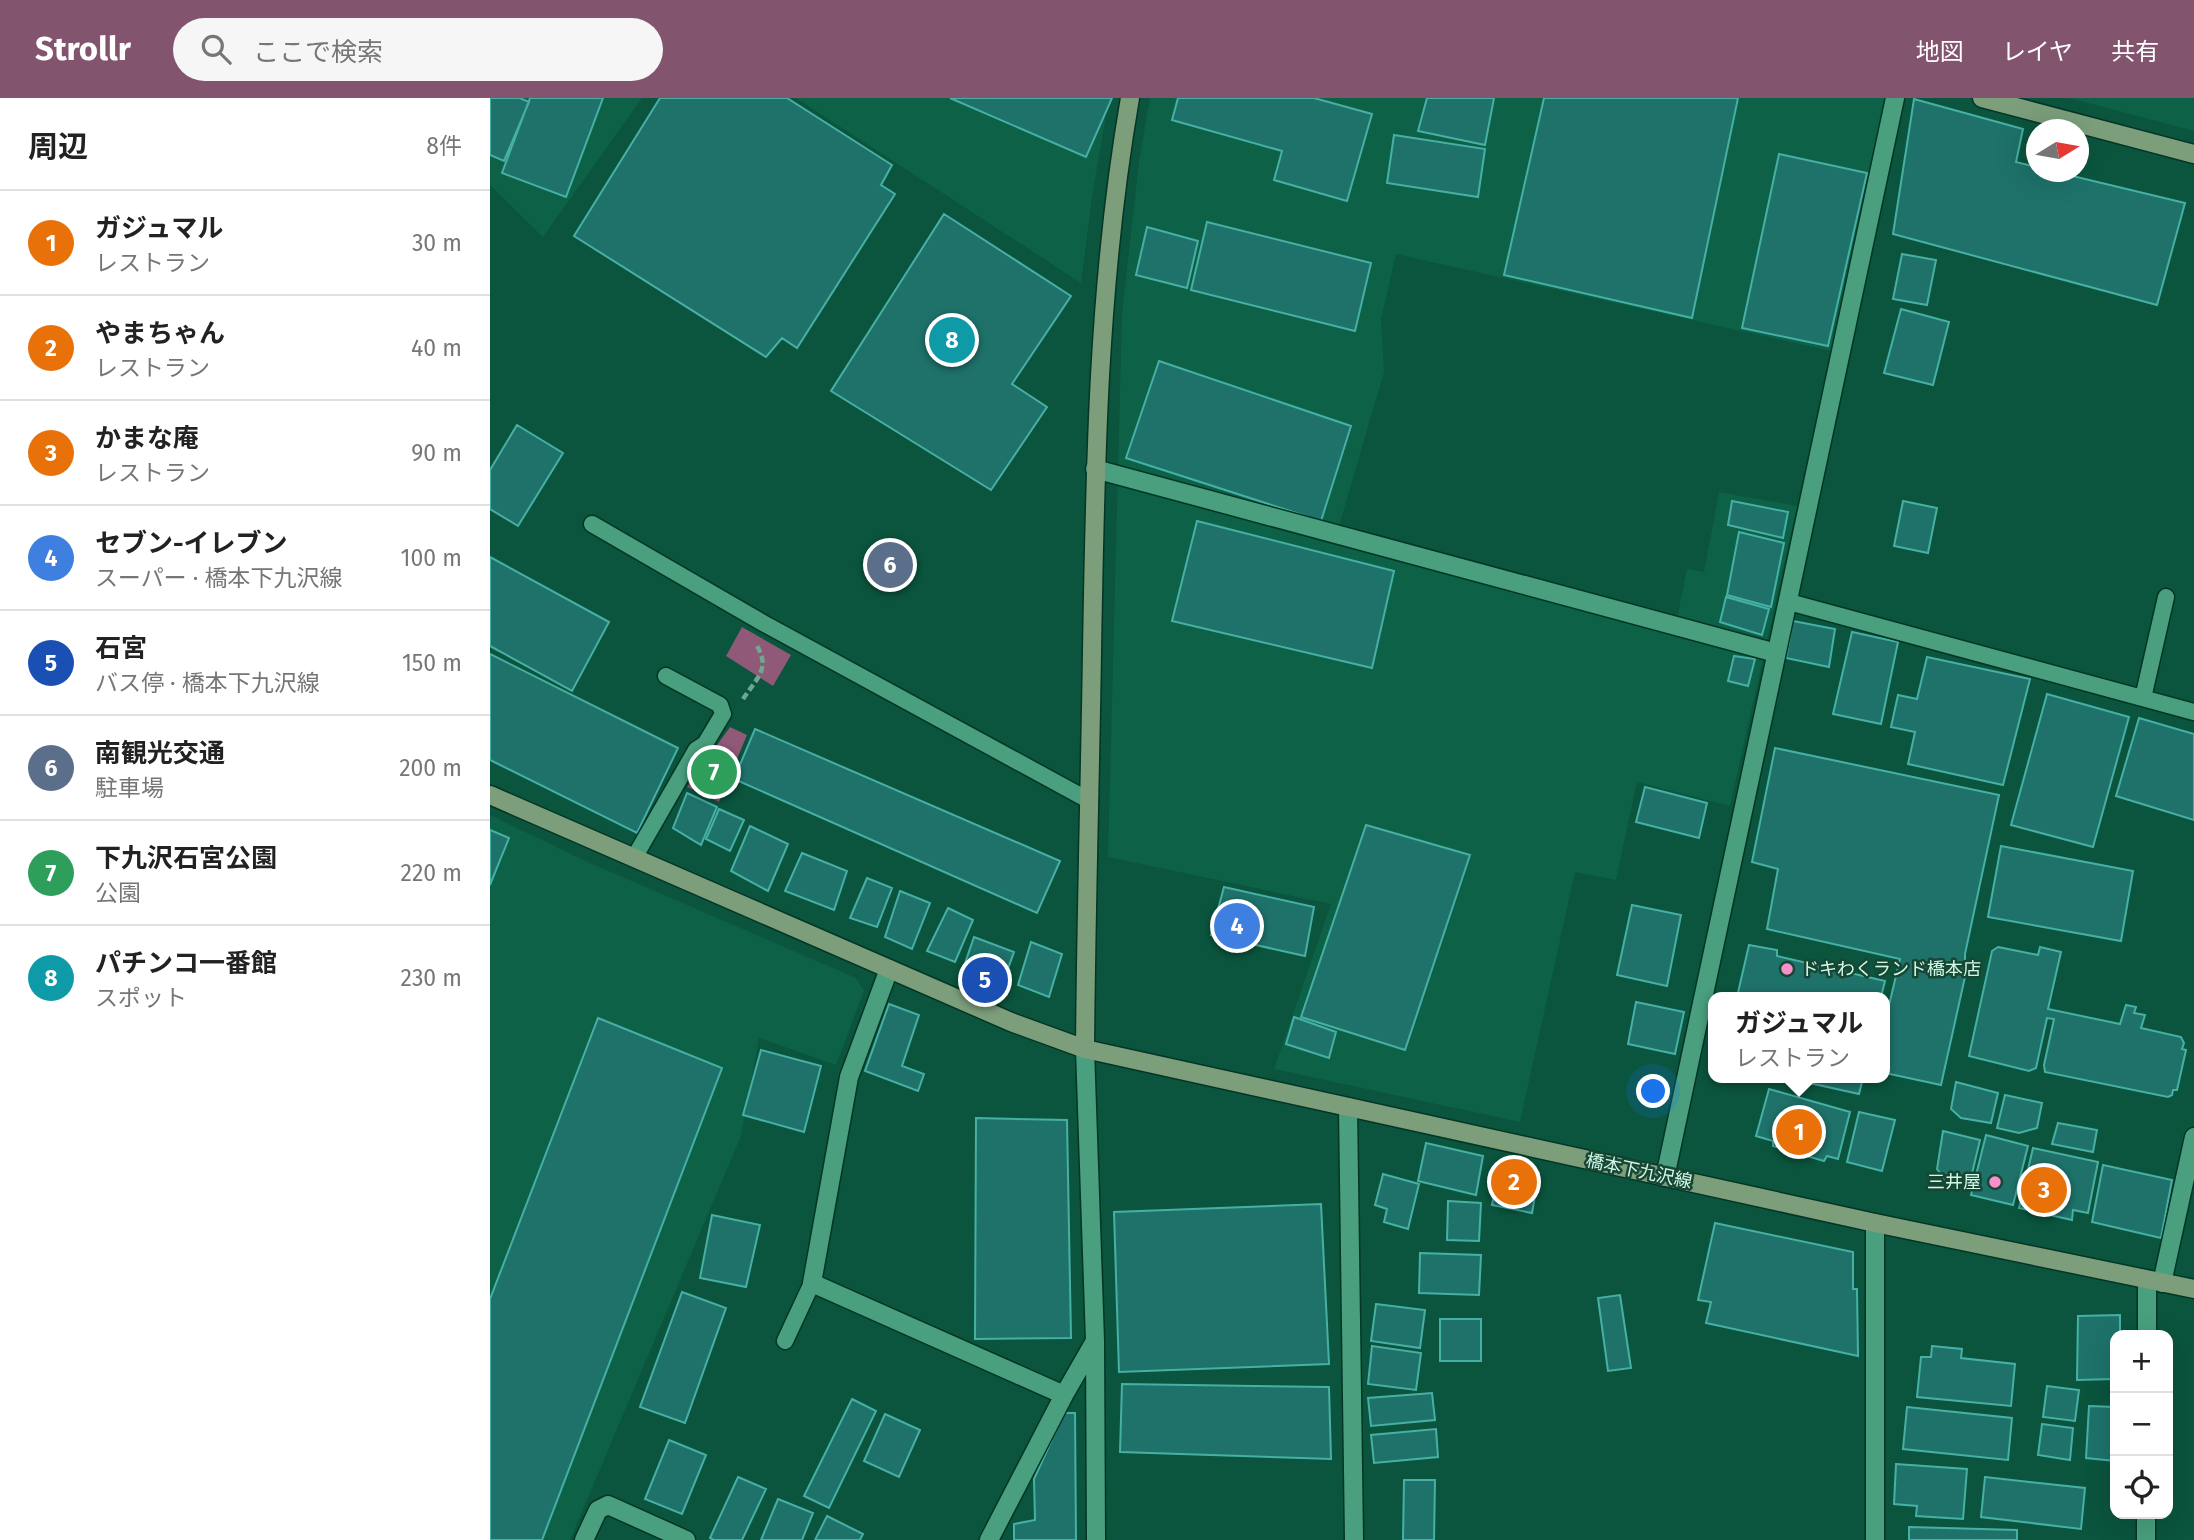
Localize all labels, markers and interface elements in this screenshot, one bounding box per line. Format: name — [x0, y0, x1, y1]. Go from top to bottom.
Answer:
search box — [173, 18, 663, 81]
text: Strollr — [35, 29, 131, 69]
icon: search — [197, 30, 235, 68]
text: ここで検索 — [253, 37, 383, 68]
text: 地図 — [1916, 38, 1964, 66]
text: レイヤ — [2002, 38, 2073, 66]
text: 共有 — [2111, 38, 2159, 66]
north arrow — [2026, 119, 2089, 182]
text: 周辺 — [28, 129, 88, 165]
text: 8件 — [426, 132, 462, 160]
text: ガジュマル — [95, 213, 223, 244]
text: 1 — [46, 229, 56, 257]
text: 30 m — [412, 229, 462, 257]
text: レストラン — [95, 249, 210, 277]
pin: 8 — [929, 314, 975, 366]
text: やまちゃん — [95, 318, 225, 349]
text: 2 — [45, 334, 57, 362]
text: 40 m — [411, 334, 462, 362]
text: レストラン — [95, 354, 210, 382]
text: かまな庵 — [95, 423, 199, 454]
text: 3 — [45, 439, 57, 467]
text: 90 m — [411, 439, 462, 467]
text: レストラン — [95, 459, 210, 487]
text: セブン-イレブン — [95, 528, 288, 559]
pin: 6 — [867, 539, 913, 591]
text: 4 — [45, 544, 58, 572]
text: 100 m — [401, 544, 462, 572]
text: スーパー · 橋本下九沢線 — [95, 564, 342, 592]
text: 石宮 — [95, 633, 147, 664]
text: 5 — [45, 649, 57, 677]
text: 150 m — [402, 649, 462, 677]
text: バス停 · 橋本下九沢線 — [95, 669, 320, 697]
text: 南観光交通 — [95, 738, 225, 769]
pin: 7 — [691, 746, 737, 798]
text: 6 — [45, 754, 57, 782]
text: 200 m — [399, 754, 462, 782]
text: 駐車場 — [95, 774, 164, 802]
text: 下九沢石宮公園 — [95, 843, 277, 874]
text: 7 — [46, 859, 56, 887]
text: 220 m — [401, 859, 462, 887]
text: 公園 — [95, 879, 141, 907]
pin: 4 — [1214, 900, 1260, 952]
text: パチンコ一番館 — [95, 948, 277, 979]
pin: 5 — [962, 954, 1008, 1006]
place label: ドキわくランド橋本店 — [1801, 958, 1981, 980]
marker: ドキわくランド橋本店 — [1779, 961, 1795, 977]
text: 8 — [44, 964, 58, 992]
text: 230 m — [401, 964, 462, 992]
text: スポット — [95, 984, 187, 1012]
popup — [1708, 992, 1890, 1083]
text: ガジュマル — [1735, 1008, 1863, 1039]
text: レストラン — [1735, 1044, 1850, 1072]
your location — [1636, 1074, 1670, 1108]
pin: 1 — [1776, 1106, 1822, 1158]
street label: 橋本下九沢線 — [1584, 1149, 1694, 1193]
pin: 2 — [1491, 1156, 1537, 1208]
pin: 3 — [2021, 1164, 2067, 1216]
place label: 三井屋 — [1927, 1171, 1981, 1193]
marker: 三井屋 — [1987, 1174, 2003, 1190]
map controls — [2110, 1330, 2173, 1519]
button: + — [2110, 1330, 2173, 1393]
button: − — [2110, 1393, 2173, 1456]
button: locate — [2110, 1456, 2173, 1519]

